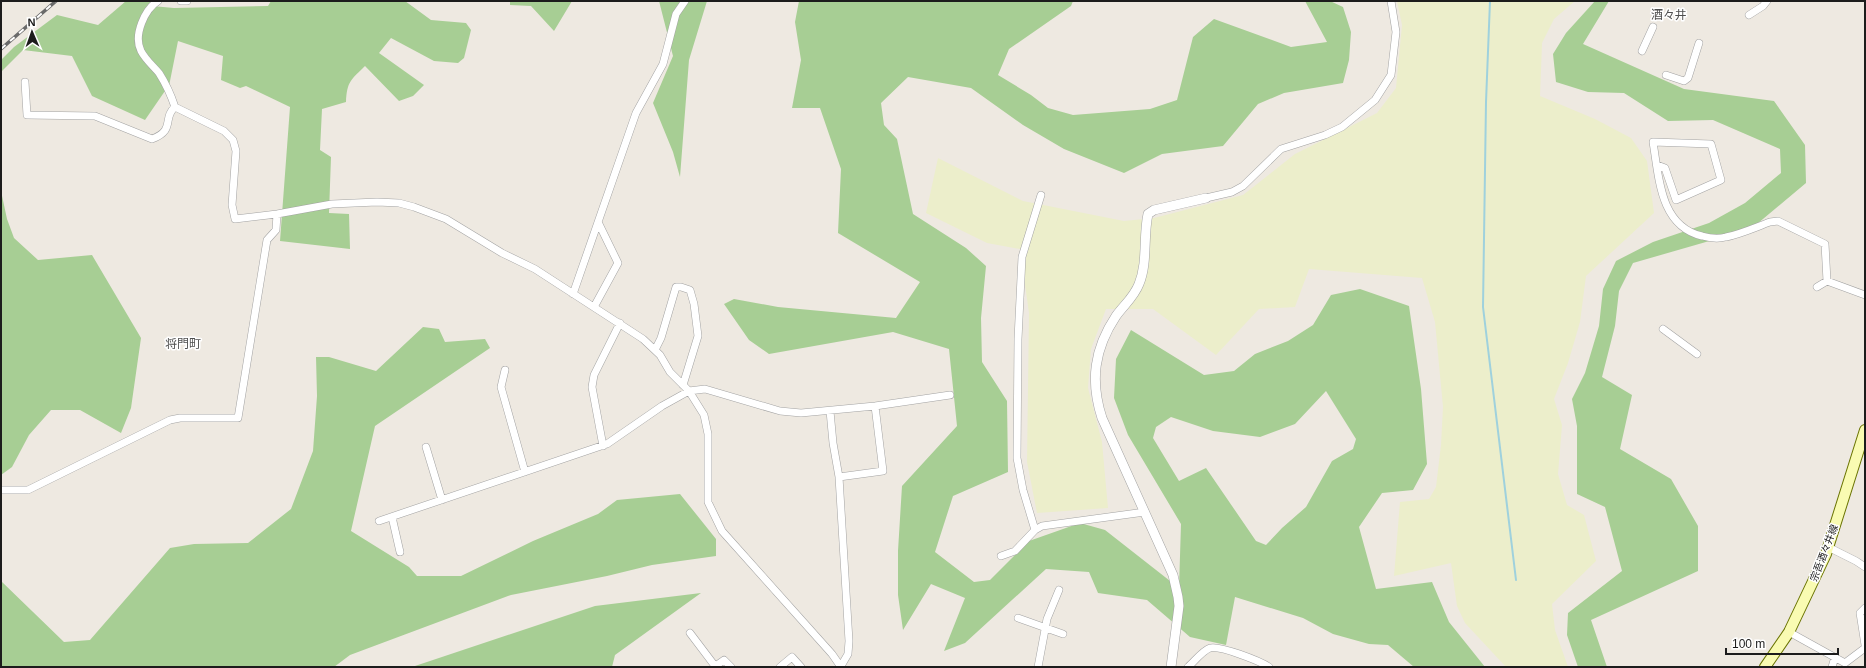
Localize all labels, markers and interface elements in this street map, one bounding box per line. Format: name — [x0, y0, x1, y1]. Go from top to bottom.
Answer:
district label: 酒々井 — [1651, 8, 1687, 22]
north arrow — [12, 12, 52, 52]
text: N — [27, 16, 36, 28]
district label: 将門町 — [165, 337, 201, 351]
street label: 宗吾酒々井線 — [1808, 523, 1840, 583]
scale bar — [1726, 630, 1838, 656]
text: 100 m — [1732, 637, 1765, 651]

